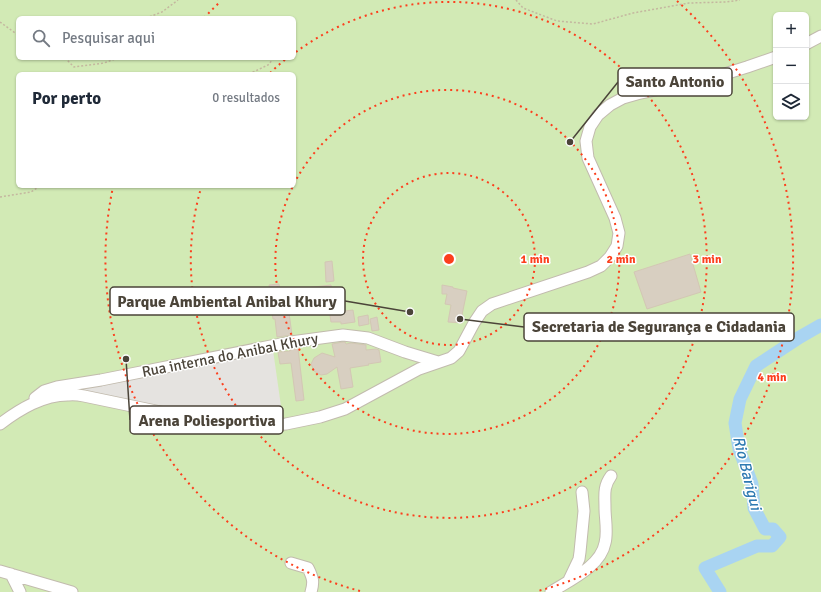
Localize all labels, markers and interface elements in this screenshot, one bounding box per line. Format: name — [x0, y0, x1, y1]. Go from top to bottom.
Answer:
map controls — [773, 12, 809, 120]
button: + — [773, 12, 809, 48]
search box — [16, 16, 296, 60]
icon: search — [30, 27, 52, 49]
text: Pesquisar aqui — [62, 29, 155, 47]
button: − — [773, 48, 809, 84]
callout: Santo Antonio — [618, 68, 732, 96]
text: Santo Antonio — [626, 72, 724, 92]
button: layers — [773, 84, 809, 120]
text: Por perto — [32, 88, 101, 109]
text: 0 resultados — [212, 90, 280, 106]
centre of rings — [442, 252, 456, 266]
text: 1 min — [521, 252, 550, 267]
text: 2 min — [607, 252, 636, 267]
text: 3 min — [693, 252, 722, 267]
callout: Parque Ambiental Anibal Khury — [110, 287, 345, 315]
text: Parque Ambiental Anibal Khury — [117, 292, 337, 312]
callout: Secretaria de Segurança e Cidadania — [524, 313, 794, 341]
text: Secretaria de Segurança e Cidadania — [532, 317, 786, 337]
street label: Rua interna do Anibal Khury — [140, 329, 320, 381]
text: 4 min — [758, 370, 787, 385]
callout: Arena Poliesportiva — [130, 406, 283, 434]
text: Arena Poliesportiva — [138, 411, 276, 431]
water label: Rio Barigui — [728, 434, 766, 514]

